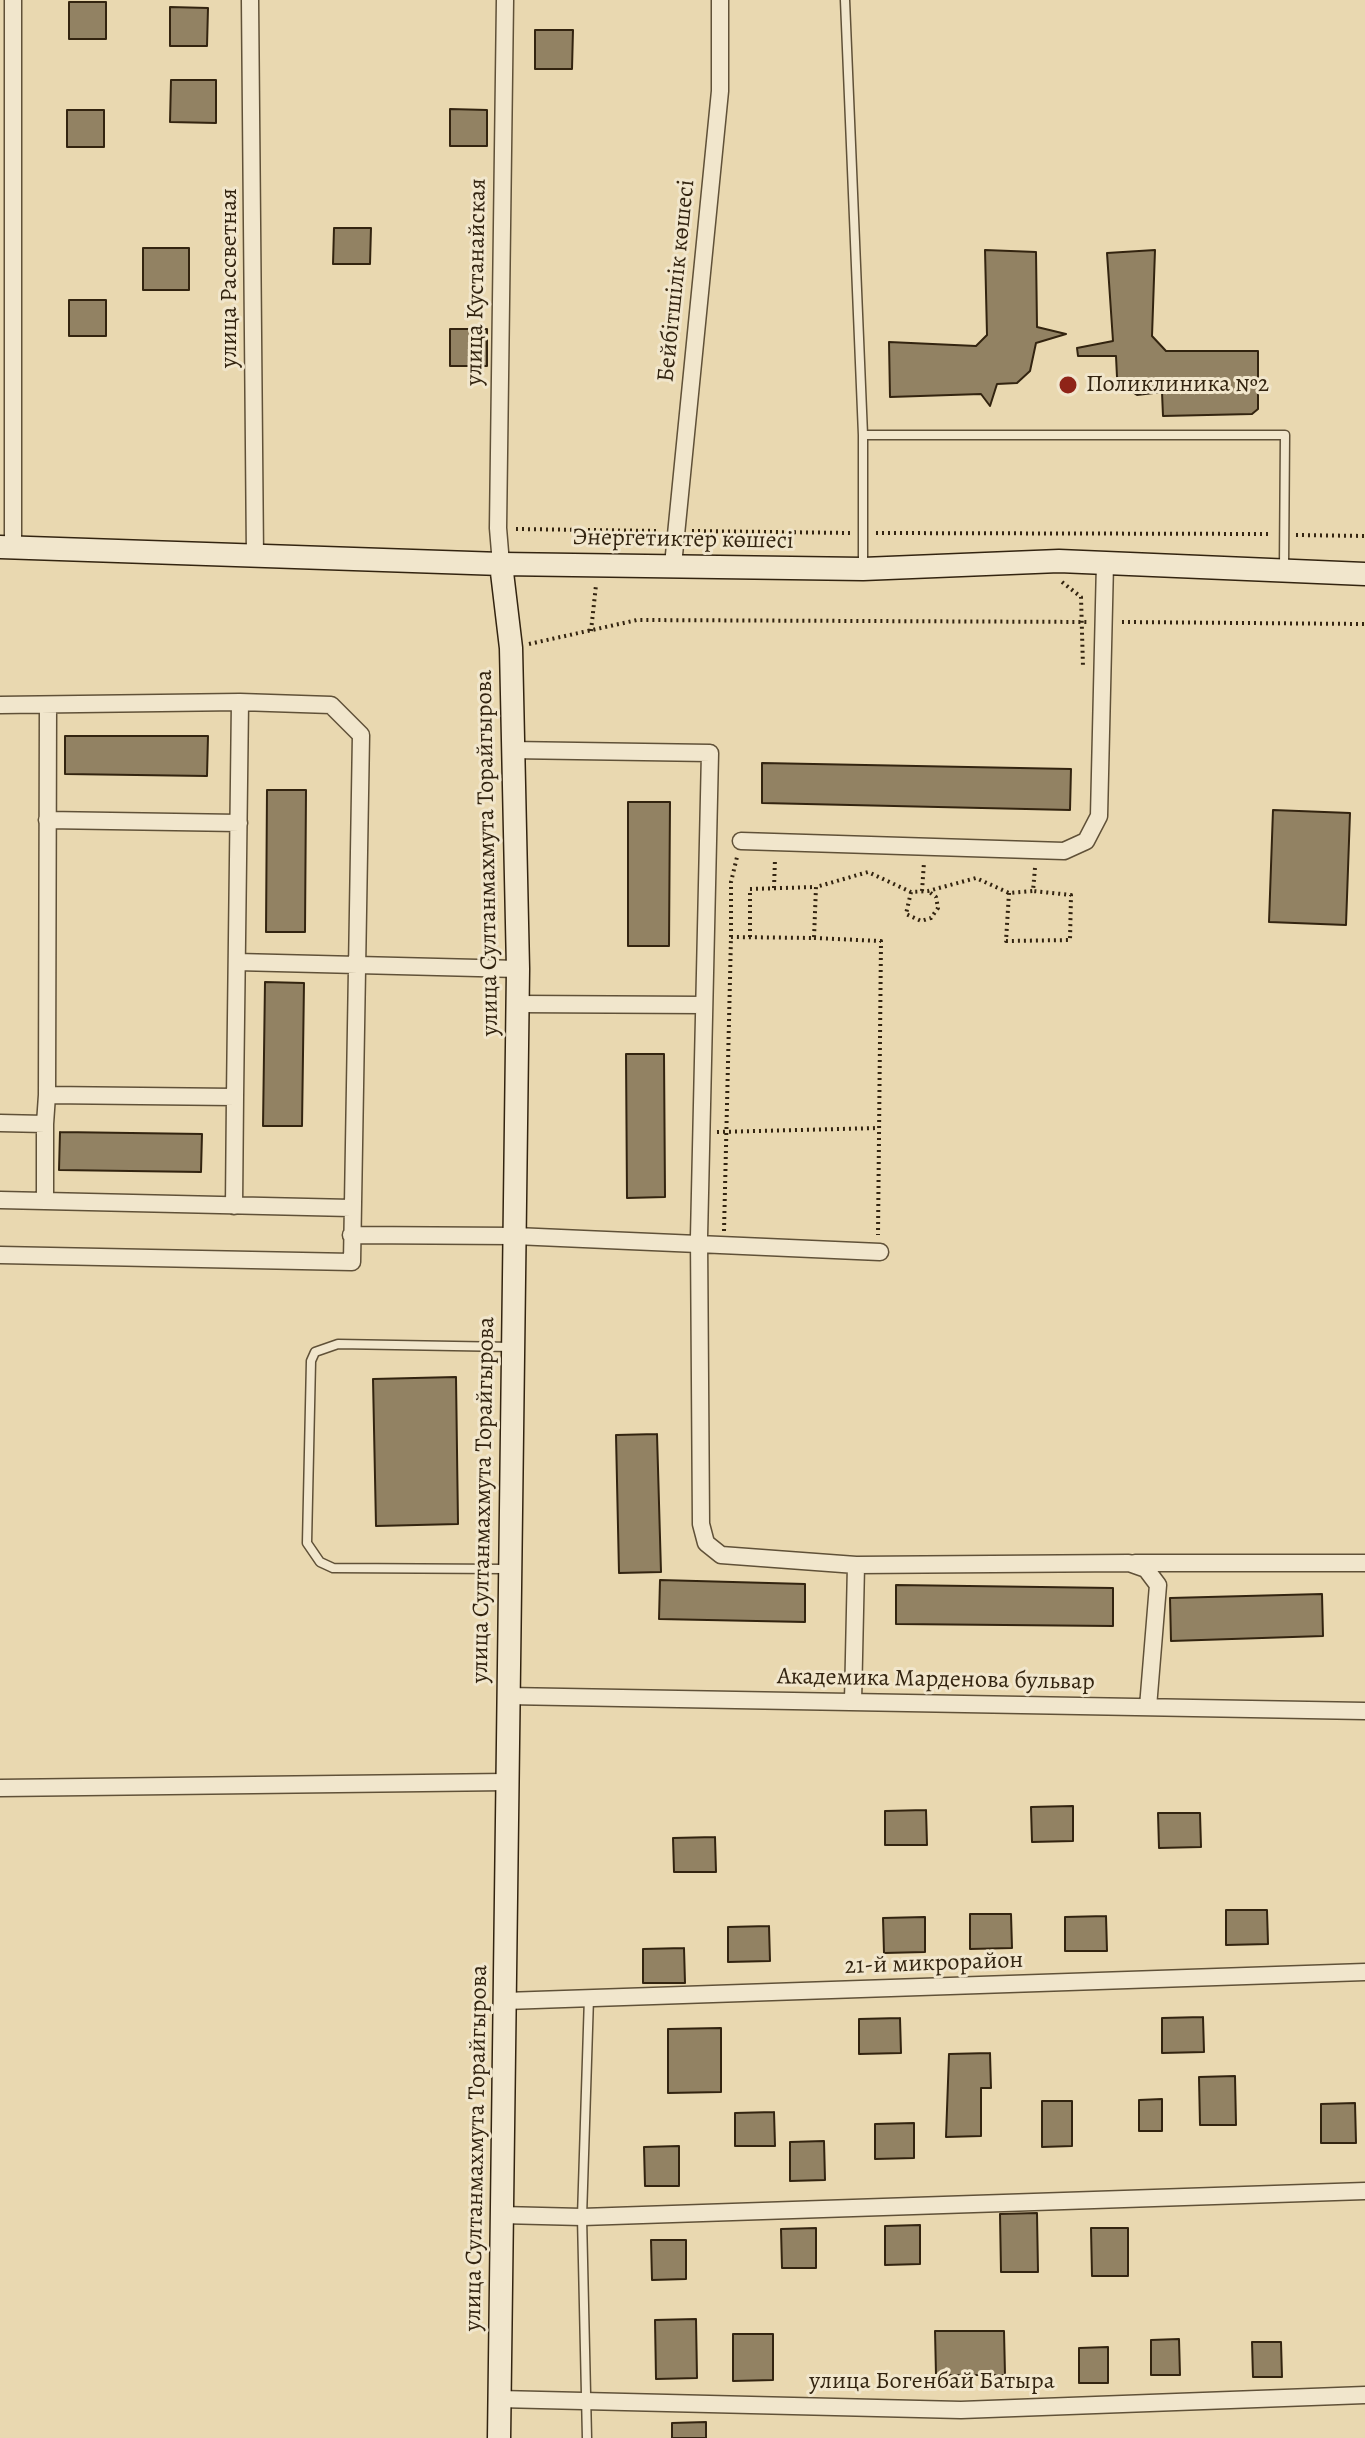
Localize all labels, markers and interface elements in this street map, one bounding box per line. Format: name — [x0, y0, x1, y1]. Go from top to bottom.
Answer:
street label: улица Кустанайская — [461, 178, 493, 386]
street label: Бейбітшілік көшесі — [652, 178, 702, 384]
street label: улица Рассветная — [216, 188, 244, 368]
place label: Поликлиника №2 — [1086, 371, 1269, 399]
marker: Поликлиника №2 — [1057, 374, 1079, 396]
street label: Энергетиктер көшесі — [572, 524, 794, 556]
street label: улица Султанмахмута Торайгырова — [470, 670, 506, 1036]
street label: улица Султанмахмута Торайгырова — [466, 1317, 502, 1683]
street label: Академика Марденова бульвар — [777, 1663, 1095, 1697]
street label: 21-й микрорайон — [844, 1946, 1024, 1982]
street label: улица Султанмахмута Торайгырова — [459, 1965, 495, 2331]
street label: улица Богенбай Батыра — [809, 2368, 1055, 2396]

